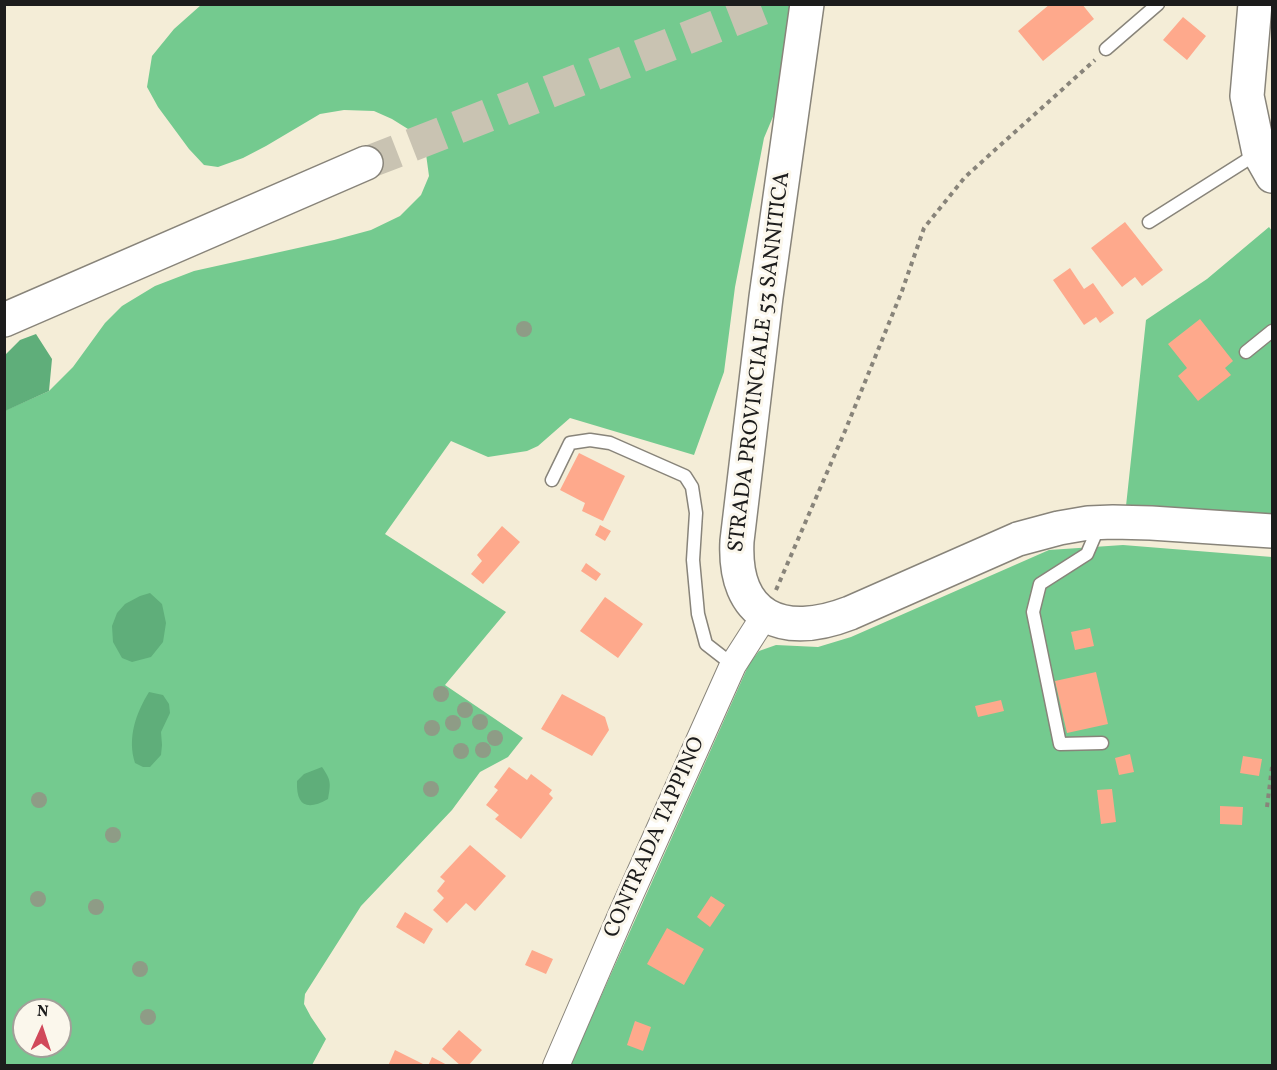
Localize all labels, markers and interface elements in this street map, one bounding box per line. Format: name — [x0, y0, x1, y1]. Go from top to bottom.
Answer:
street label: STRADA PROVINCIALE 53 SANNITICA — [725, 170, 797, 554]
street label: CONTRADA TAPPINO — [600, 733, 712, 943]
north arrow — [12, 998, 72, 1058]
text: N — [36, 1001, 49, 1023]

